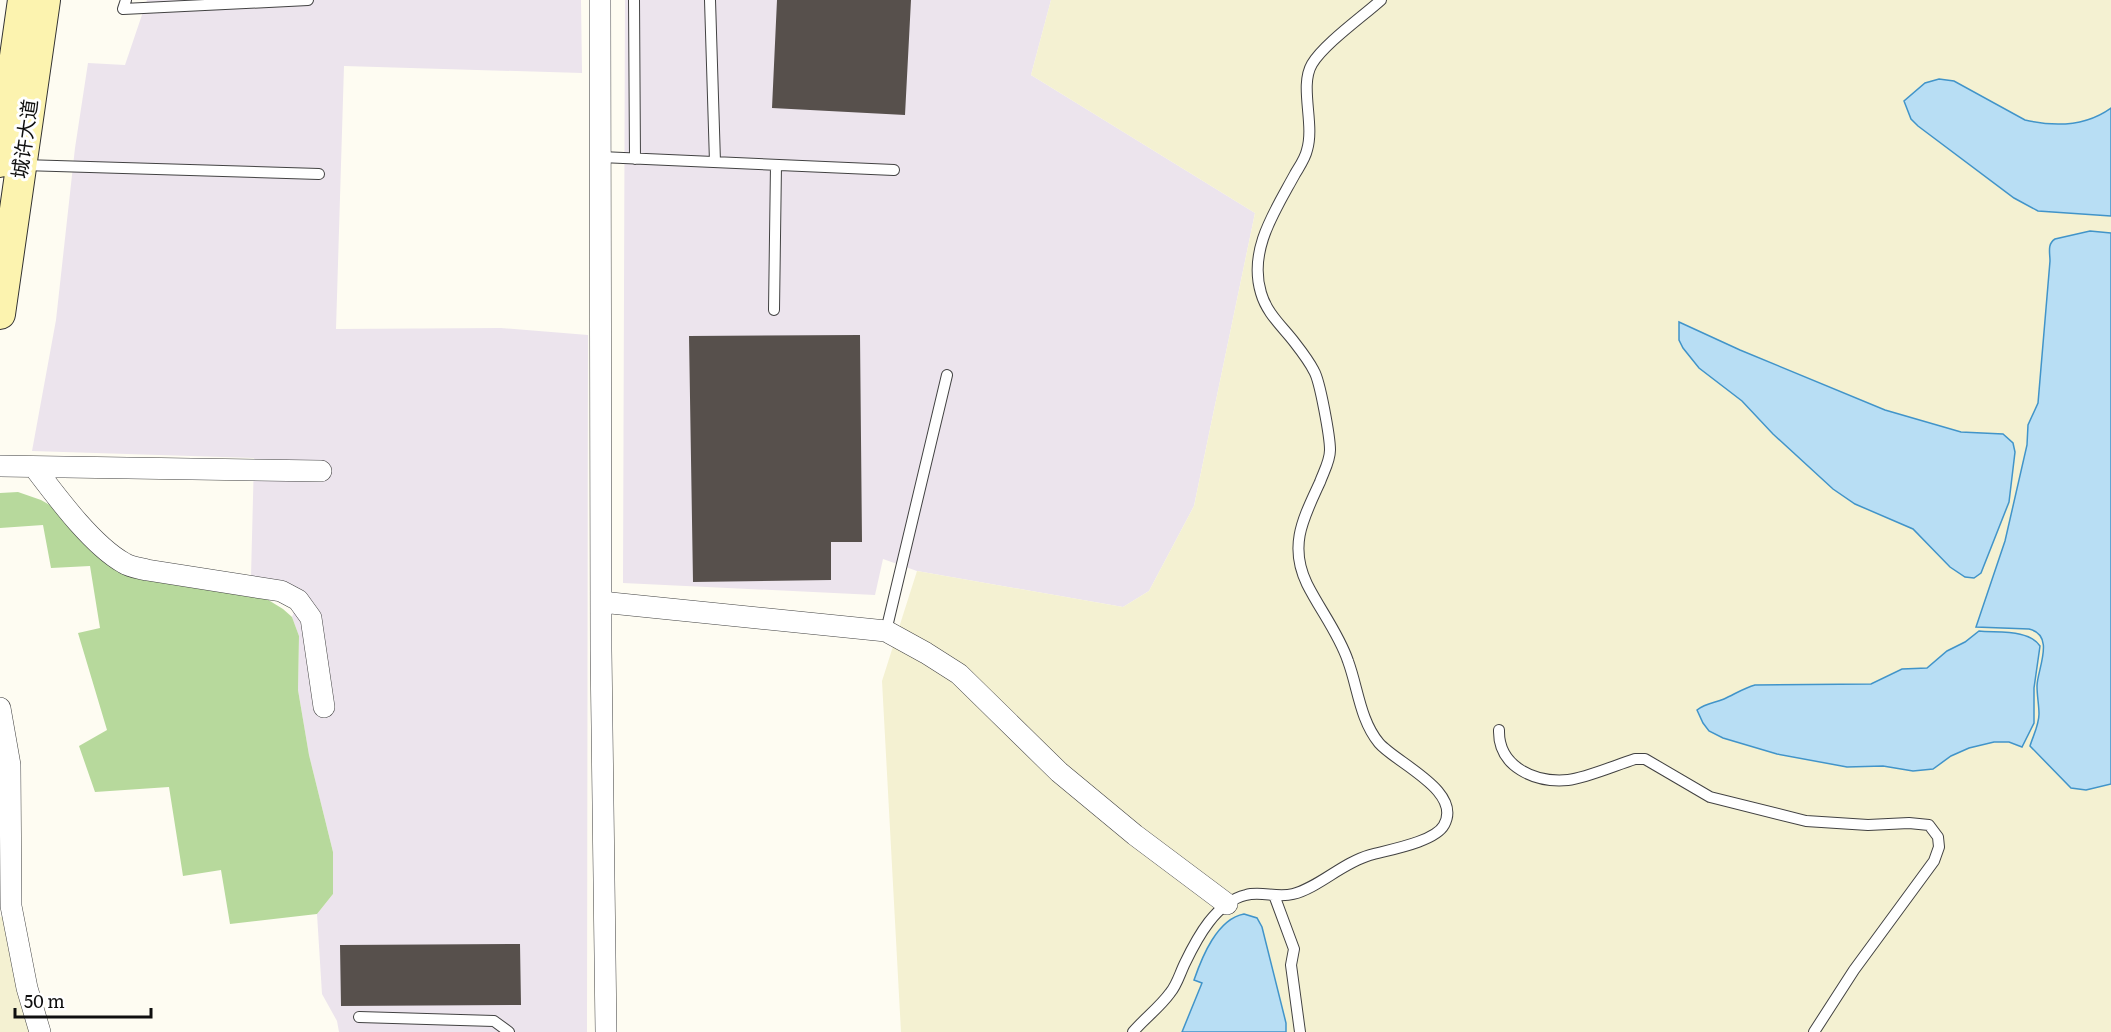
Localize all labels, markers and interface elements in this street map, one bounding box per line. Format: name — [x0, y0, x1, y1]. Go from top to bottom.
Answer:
street label: 城许大道 — [3, 97, 43, 180]
scale bar — [15, 981, 152, 1019]
text: 50 m — [24, 987, 65, 1014]

